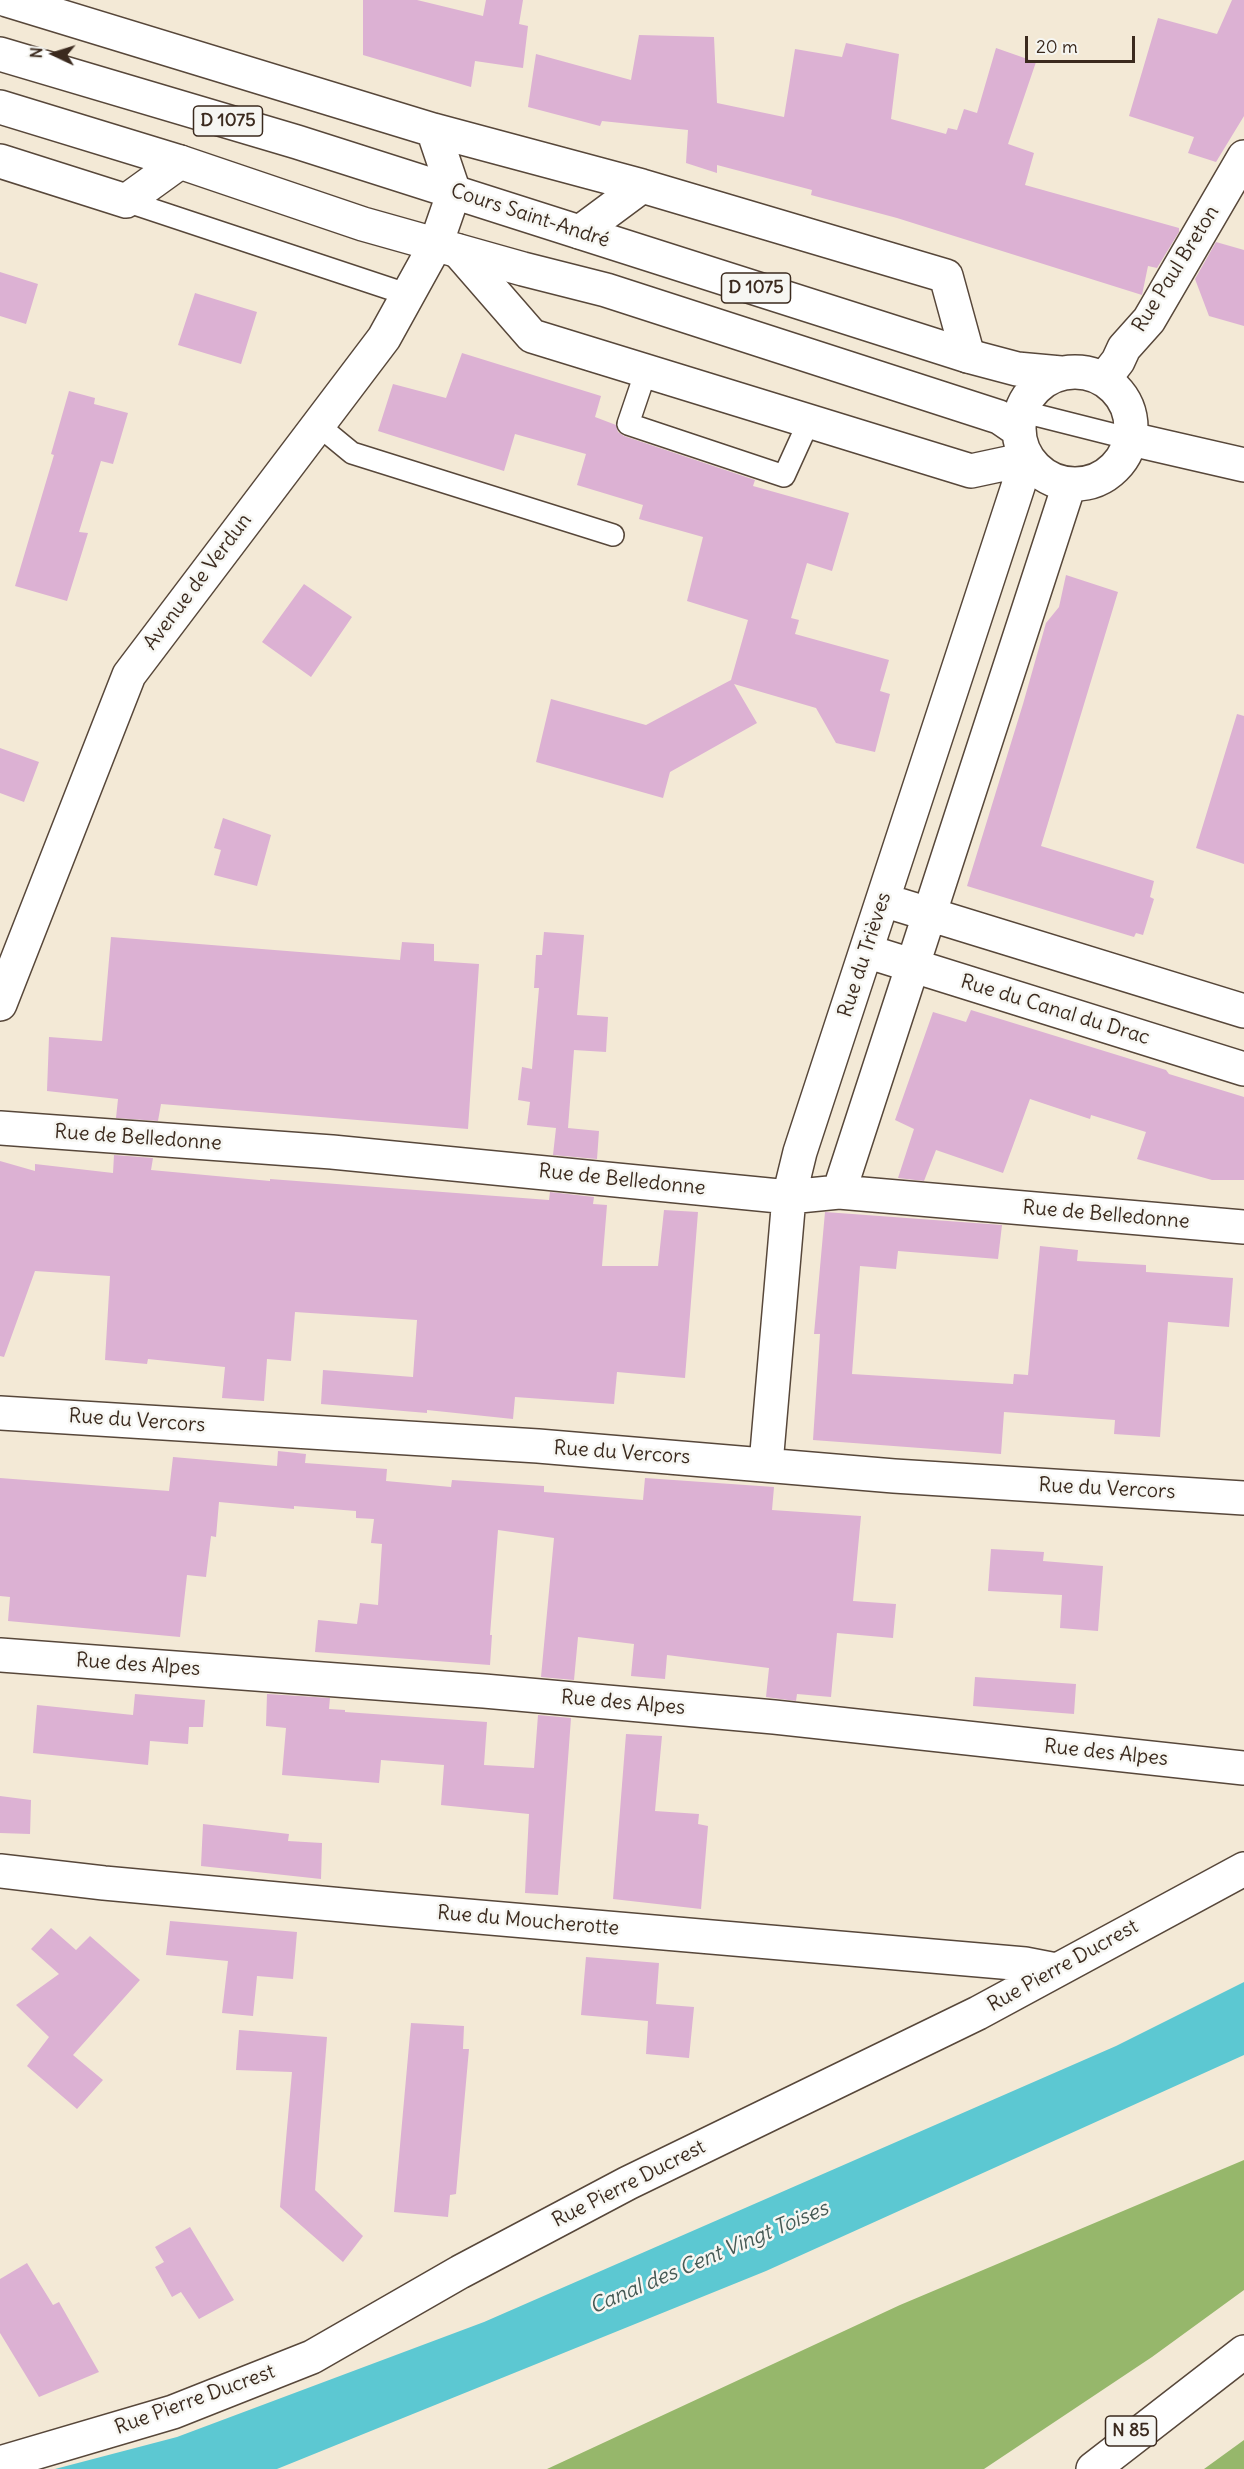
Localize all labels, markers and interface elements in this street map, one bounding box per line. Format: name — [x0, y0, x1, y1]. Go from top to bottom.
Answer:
north arrow — [24, 24, 84, 84]
scale bar — [1028, 24, 1138, 62]
text: 20 m — [1036, 35, 1078, 58]
text: N — [26, 47, 46, 59]
road number: D 1075 — [194, 106, 262, 136]
street label: Cours Saint-André — [447, 179, 613, 253]
street label: Rue Paul Breton — [1128, 201, 1224, 337]
road number: D 1075 — [722, 273, 790, 303]
street label: Avenue de Verdun — [139, 509, 257, 655]
street label: Rue du Trièves — [833, 889, 897, 1021]
street label: Rue du Canal du Drac — [958, 970, 1152, 1050]
street label: Rue de Belledonne — [54, 1120, 222, 1156]
street label: Rue de Belledonne — [537, 1159, 707, 1201]
street label: Rue de Belledonne — [1022, 1196, 1190, 1234]
street label: Rue du Vercors — [68, 1404, 206, 1438]
street label: Rue du Vercors — [553, 1436, 691, 1470]
street label: Rue du Vercors — [1038, 1473, 1176, 1505]
street label: Rue des Alpes — [75, 1649, 201, 1681]
street label: Rue des Alpes — [560, 1686, 686, 1720]
street label: Rue des Alpes — [1043, 1735, 1169, 1771]
street label: Rue du Moucherotte — [436, 1901, 620, 1941]
street label: Rue Pierre Ducrest — [984, 1915, 1142, 2017]
street label: Rue Pierre Ducrest — [549, 2135, 709, 2233]
water label: Canal des Cent Vingt Toises — [586, 2196, 832, 2320]
street label: Rue Pierre Ducrest — [112, 2360, 278, 2440]
road number: N 85 — [1106, 2416, 1156, 2446]

